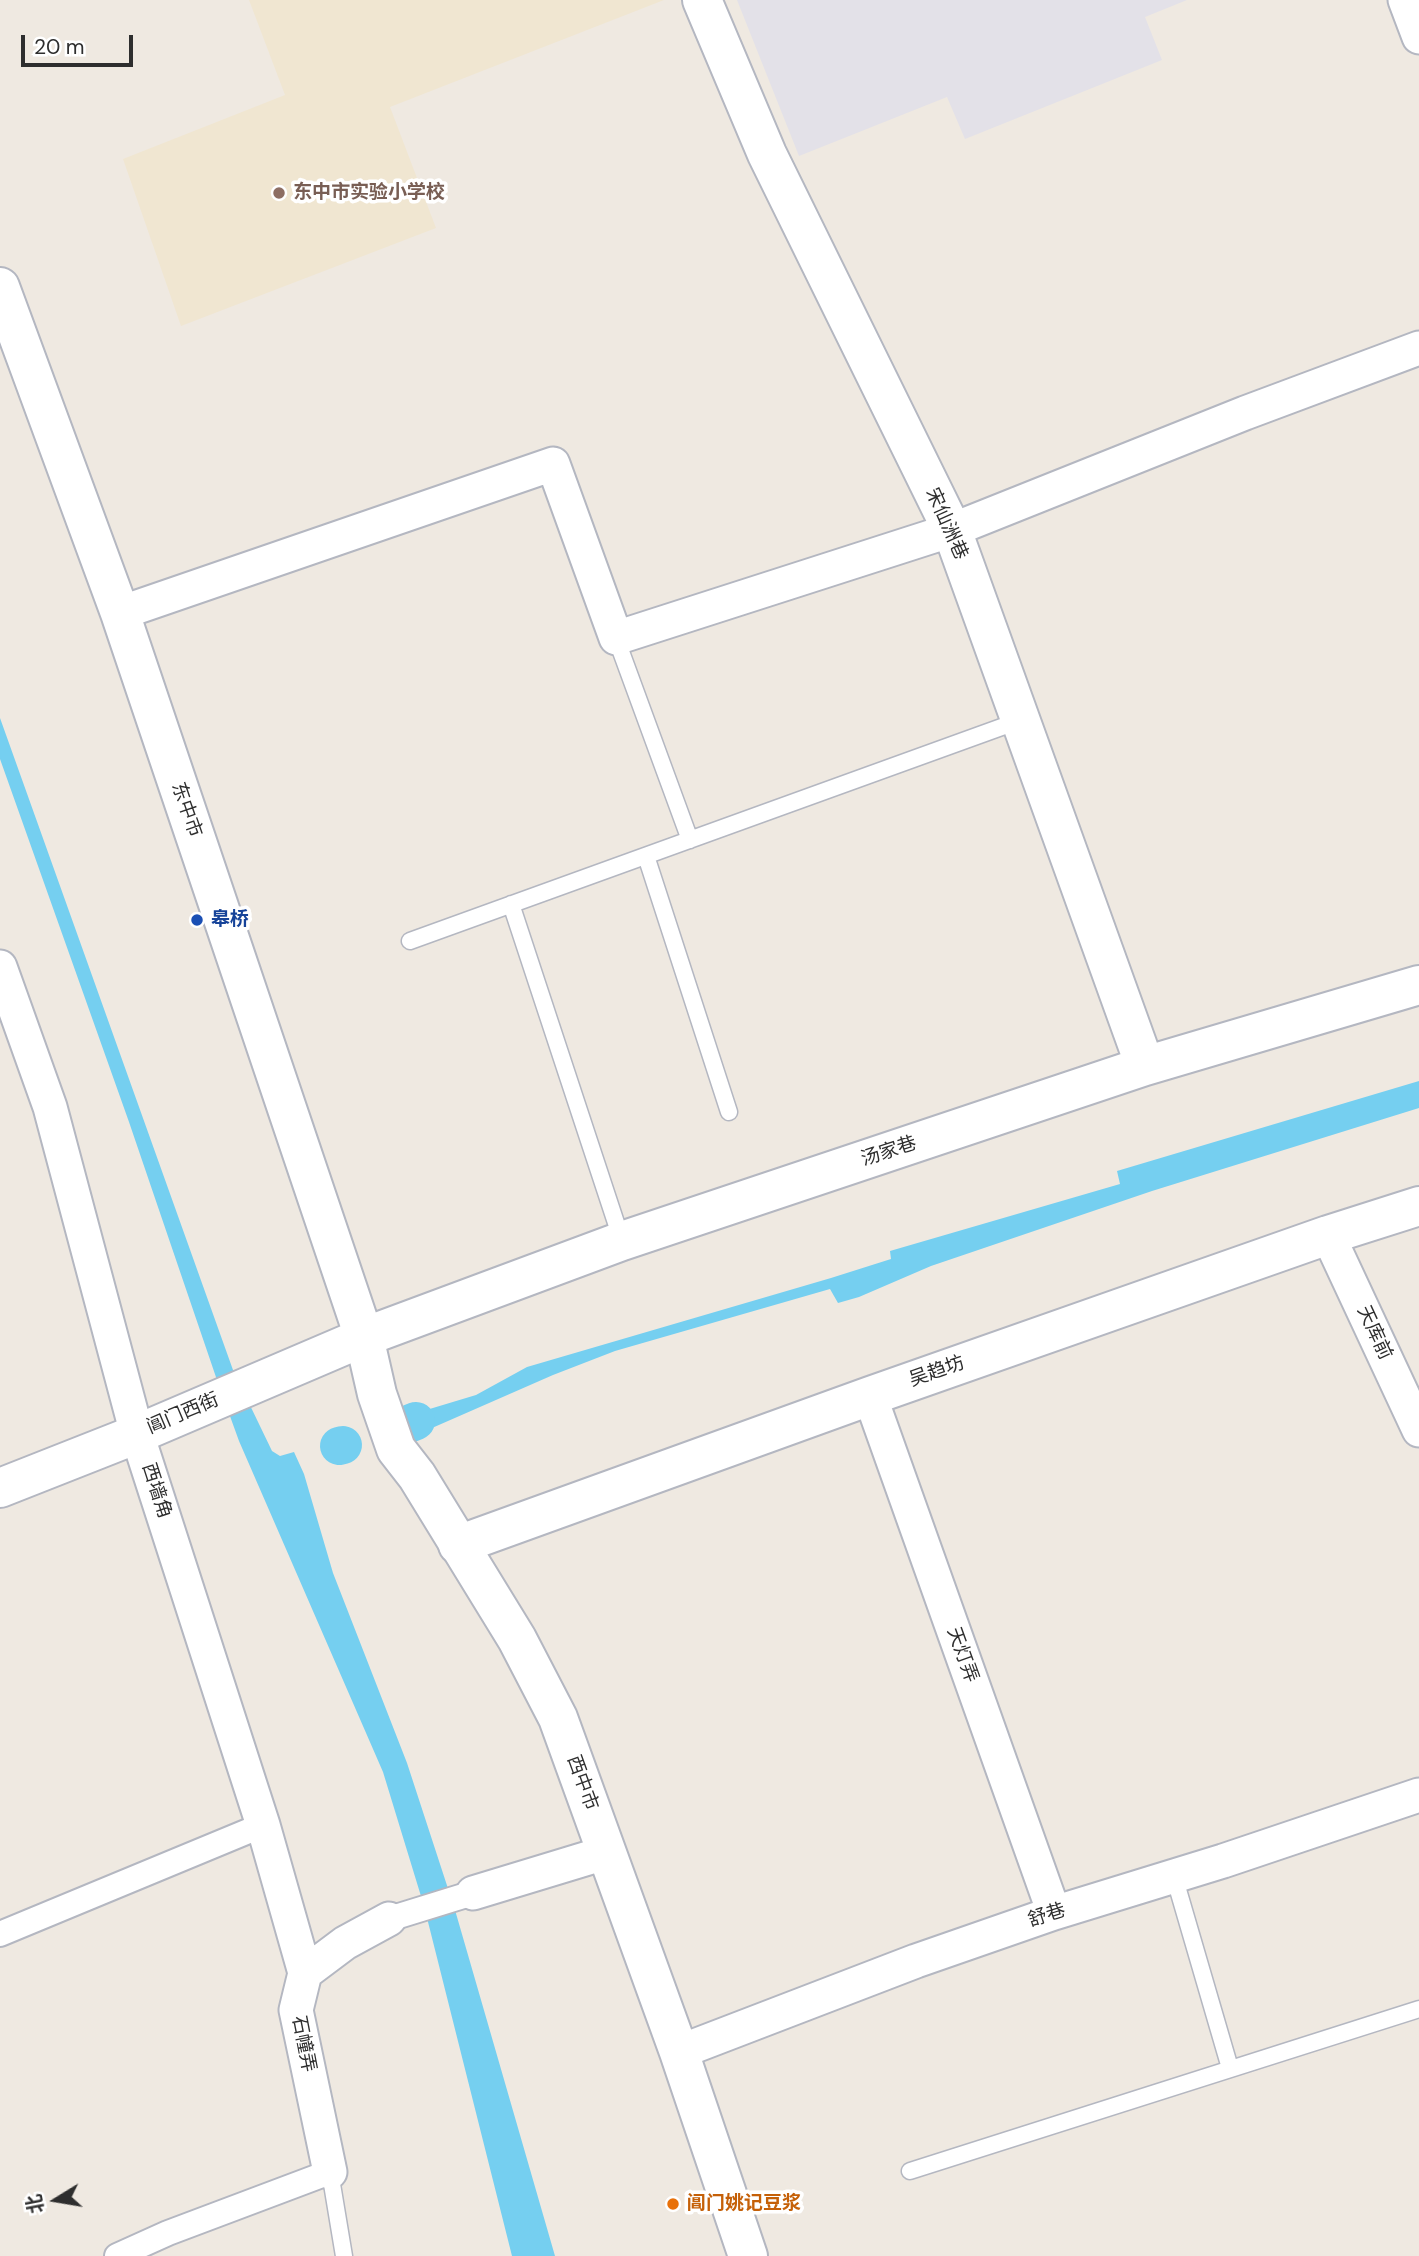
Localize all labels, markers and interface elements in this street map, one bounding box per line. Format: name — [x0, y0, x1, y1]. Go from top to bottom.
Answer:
scale bar — [24, 21, 136, 65]
text: 20 m — [34, 33, 85, 61]
place label: 东中市实验小学校 — [293, 182, 445, 204]
marker: 东中市实验小学校 — [271, 185, 287, 201]
street label: 宋仙洲巷 — [920, 485, 972, 563]
street label: 东中市 — [166, 779, 206, 841]
place label: 皋桥 — [211, 909, 249, 931]
marker: 皋桥 — [189, 912, 205, 928]
street label: 汤家巷 — [858, 1132, 920, 1172]
street label: 天库前 — [1352, 1302, 1396, 1364]
street label: 吴趋坊 — [906, 1352, 968, 1392]
street label: 阊门西街 — [144, 1389, 222, 1439]
street label: 西墙角 — [136, 1460, 176, 1522]
street label: 天灯弄 — [942, 1624, 982, 1686]
street label: 西中市 — [562, 1752, 602, 1814]
street label: 舒巷 — [1025, 1899, 1069, 1933]
street label: 石幢弄 — [286, 2014, 320, 2074]
north arrow — [21, 2165, 91, 2235]
text: 北 — [21, 2192, 49, 2216]
place label: 阊门姚记豆浆 — [687, 2193, 801, 2215]
marker: 阊门姚记豆浆 — [665, 2196, 681, 2212]

